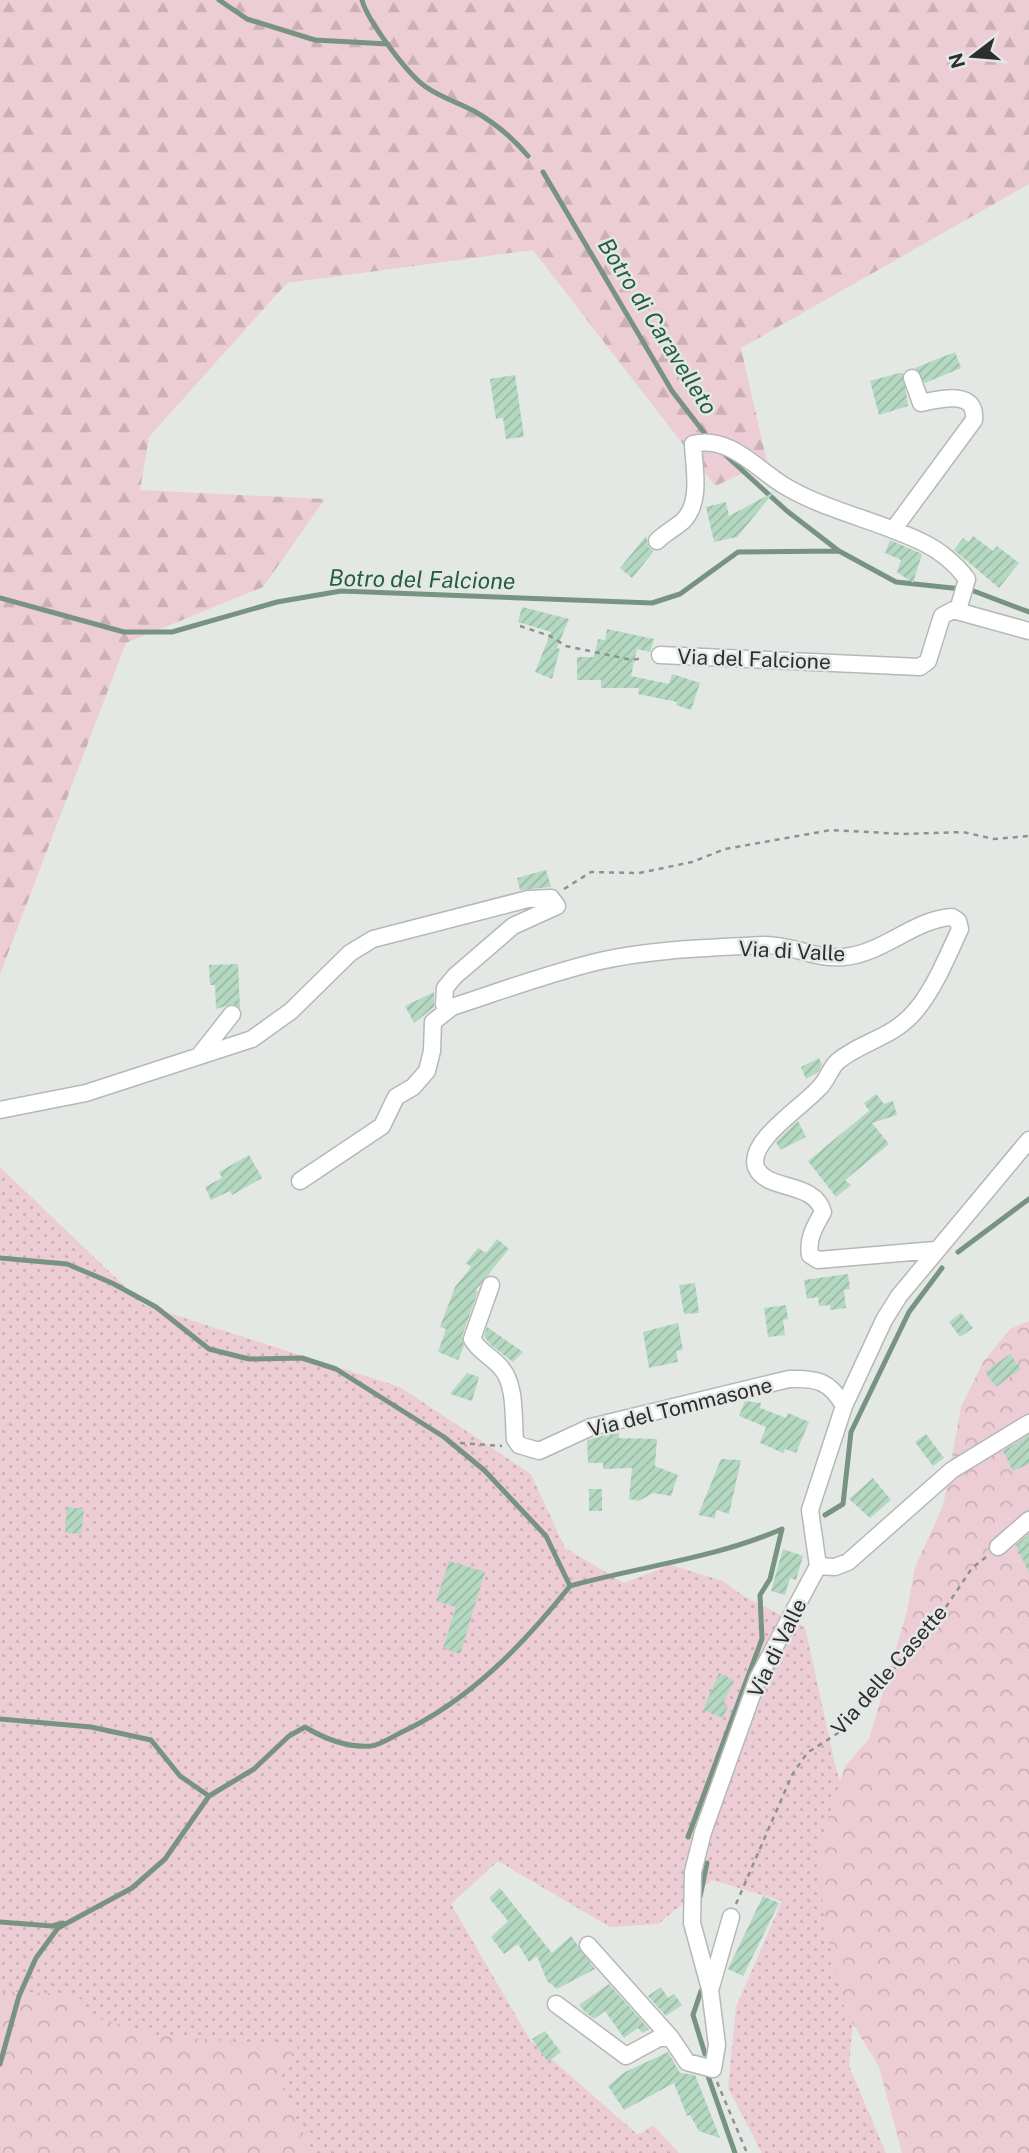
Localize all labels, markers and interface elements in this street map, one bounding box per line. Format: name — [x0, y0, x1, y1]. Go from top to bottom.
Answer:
north arrow — [938, 21, 1008, 91]
text: N — [944, 51, 969, 71]
water label: Botro di Caravelleto — [593, 233, 723, 419]
water label: Botro del Falcione — [328, 564, 516, 594]
street label: Via del Falcione — [677, 644, 831, 674]
street label: Via di Valle — [738, 936, 846, 966]
street label: Via del Tommasone — [585, 1372, 775, 1442]
street label: Via di Valle — [742, 1595, 812, 1701]
street label: Via delle Casette — [826, 1600, 952, 1740]

